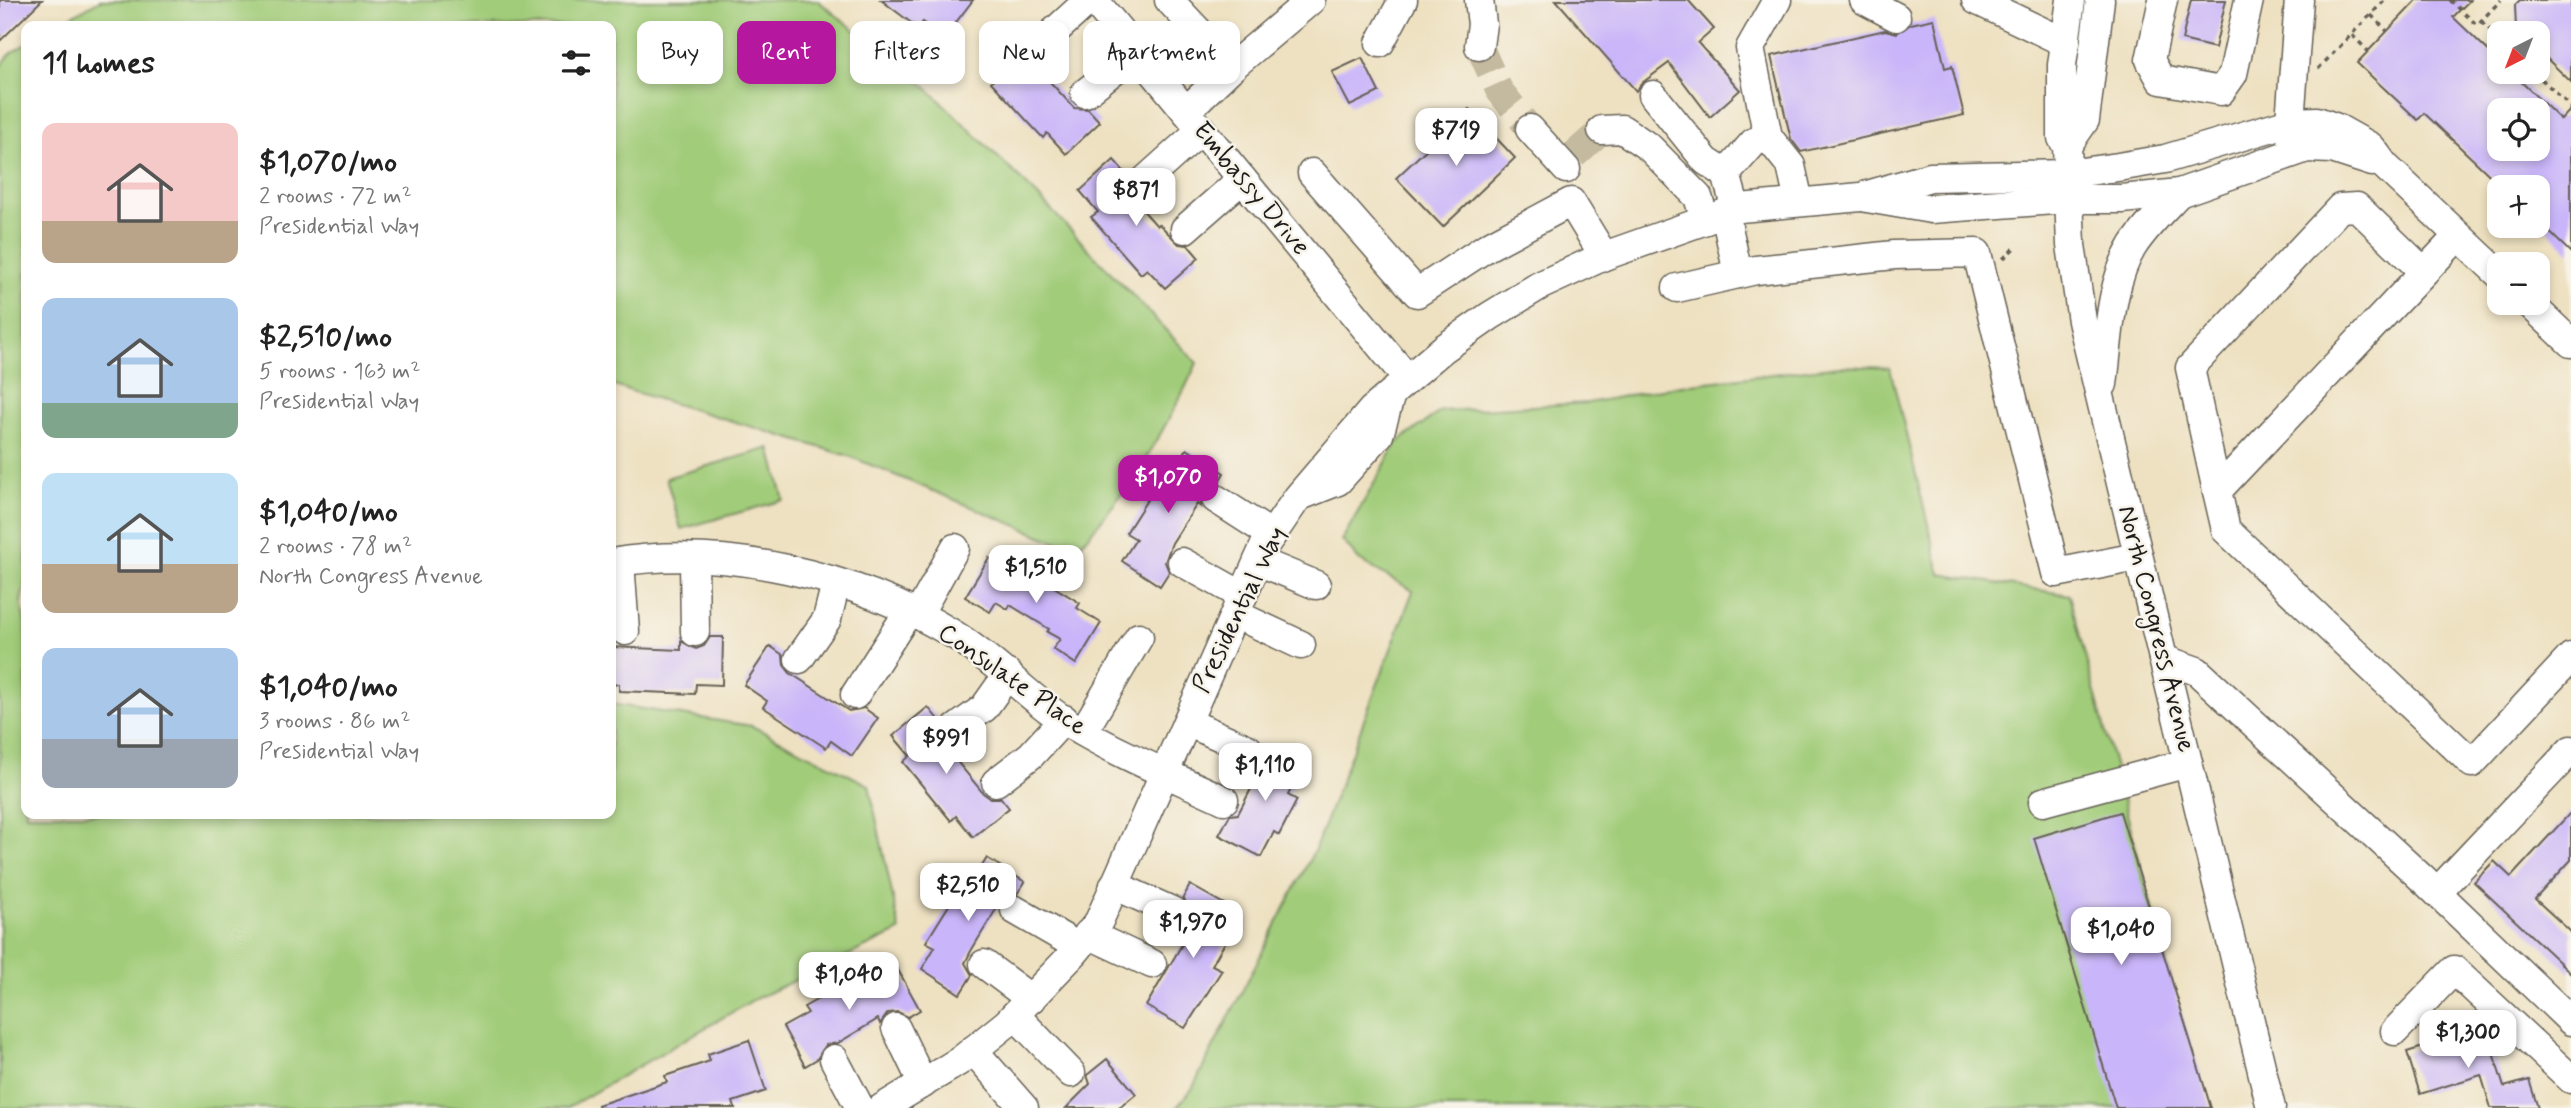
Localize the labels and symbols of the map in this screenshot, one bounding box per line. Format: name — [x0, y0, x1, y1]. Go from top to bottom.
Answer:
north arrow — [2487, 21, 2550, 84]
pin: $719 — [1415, 108, 1497, 168]
street label: Embassy Drive — [1185, 115, 1317, 263]
pin: $871 — [1095, 168, 1177, 228]
pin: $1,070 — [1111, 456, 1225, 515]
street label: North Congress Avenue — [2107, 502, 2203, 756]
street label: Presidential Way — [1185, 521, 1295, 699]
pin: $1,510 — [979, 546, 1093, 605]
street label: Consulate Place — [931, 616, 1093, 744]
pin: $991 — [905, 716, 987, 776]
pin: $1,110 — [1208, 744, 1322, 803]
pin: $2,510 — [911, 864, 1025, 923]
pin: $1,970 — [1136, 900, 1250, 960]
pin: $1,040 — [2064, 908, 2178, 967]
pin: $1,040 — [792, 953, 906, 1012]
pin: $1,300 — [2411, 1010, 2525, 1070]

